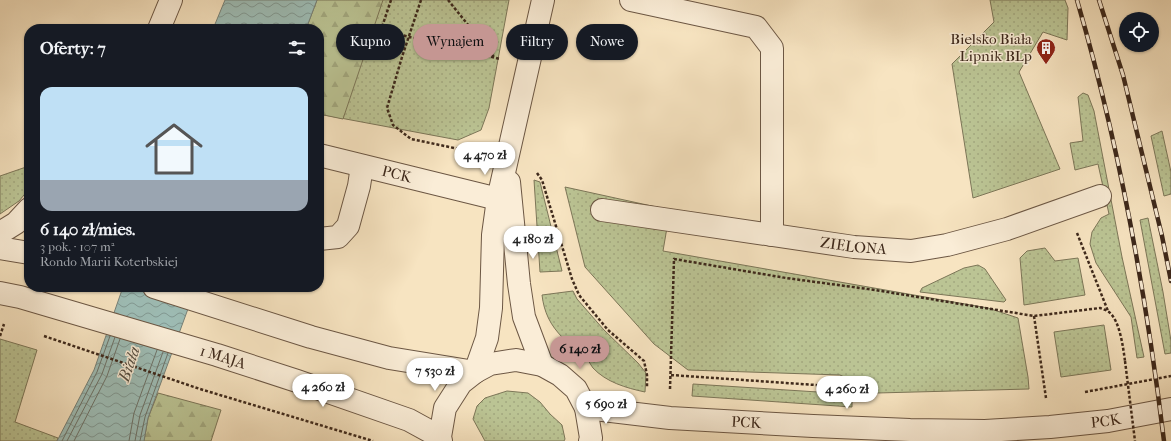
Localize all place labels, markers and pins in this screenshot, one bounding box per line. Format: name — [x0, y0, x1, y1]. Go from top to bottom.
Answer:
place label: Bielsko Biała Lipnik BLp — [950, 30, 1033, 65]
building icon: Bielsko Biała Lipnik BLp — [1035, 37, 1057, 65]
pin: 4 470 zł — [444, 142, 526, 176]
pin: 4 180 zł — [492, 226, 574, 260]
pin: 6 140 zł — [539, 336, 621, 370]
pin: 7 530 zł — [394, 358, 476, 392]
pin: 4 260 zł — [282, 374, 364, 408]
pin: 4 260 zł — [806, 376, 888, 410]
pin: 5 690 zł — [565, 391, 647, 425]

